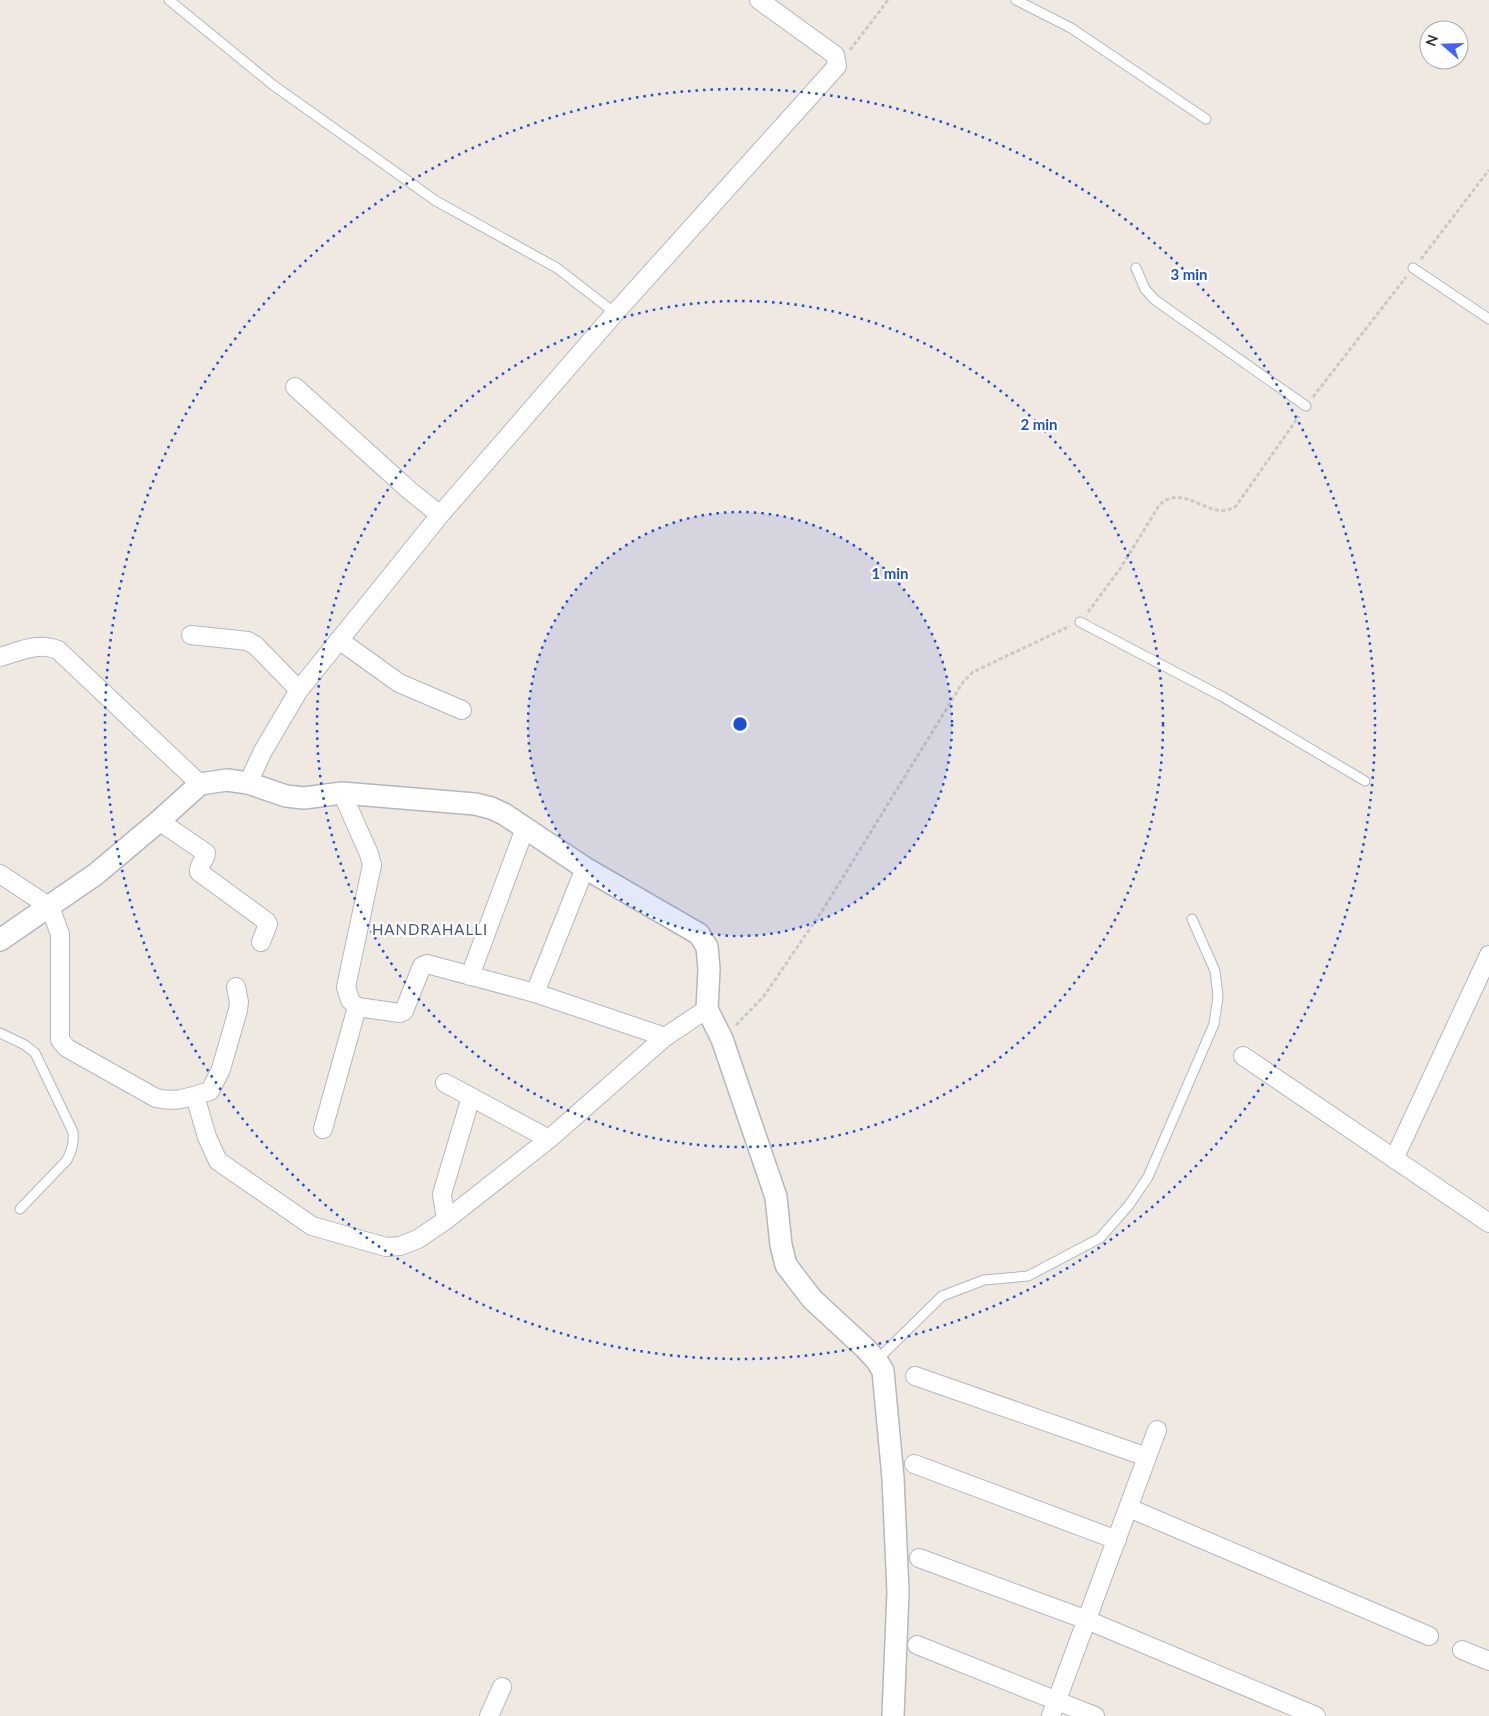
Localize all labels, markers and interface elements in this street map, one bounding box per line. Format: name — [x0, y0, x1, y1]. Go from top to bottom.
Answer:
north arrow — [1419, 20, 1469, 70]
text: N — [1421, 32, 1441, 48]
text: 3 min — [1170, 265, 1208, 283]
text: 2 min — [1020, 415, 1058, 433]
text: 1 min — [871, 564, 909, 582]
centre of rings — [731, 715, 749, 733]
district label: HANDRAHALLI — [372, 920, 488, 938]

